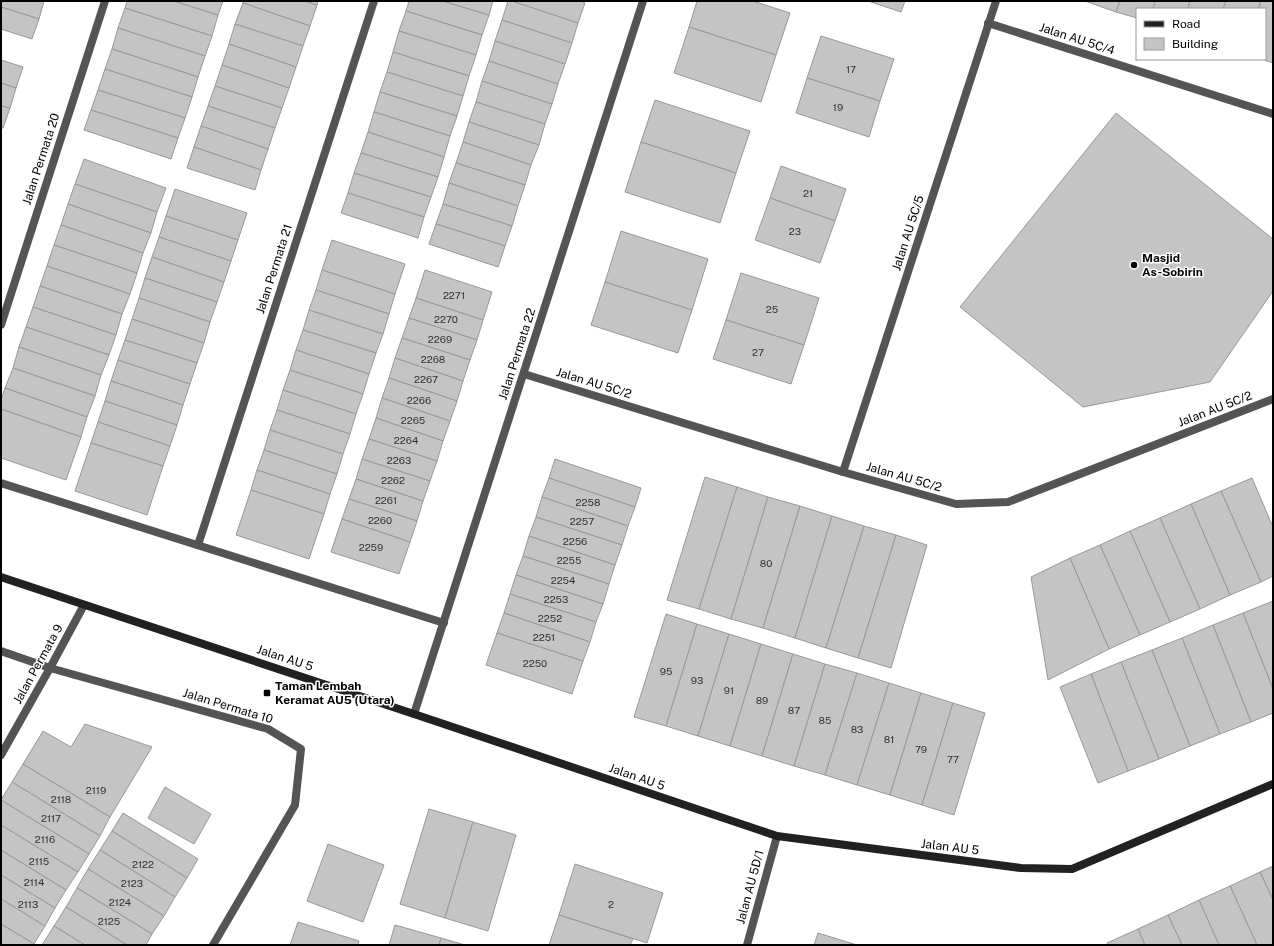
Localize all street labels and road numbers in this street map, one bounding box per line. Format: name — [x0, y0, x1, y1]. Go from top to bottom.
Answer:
street label: Jalan AU 5C/4 — [1038, 20, 1117, 58]
street label: Jalan Permata 20 — [20, 111, 62, 207]
street label: Jalan AU 5C/5 — [889, 193, 927, 273]
street label: Jalan Permata 21 — [253, 222, 295, 316]
street label: Jalan Permata 22 — [496, 306, 538, 402]
street label: Jalan AU 5C/2 — [555, 365, 633, 401]
street label: Jalan AU 5C/2 — [1176, 388, 1254, 430]
street label: Jalan AU 5C/2 — [865, 460, 943, 494]
street label: Jalan Permata 9 — [10, 622, 66, 706]
street label: Jalan AU 5 — [255, 642, 315, 674]
street label: Jalan Permata 10 — [181, 686, 275, 726]
street label: Jalan AU 5 — [607, 761, 667, 793]
street label: Jalan AU 5 — [920, 836, 980, 858]
street label: Jalan AU 5D/1 — [733, 849, 767, 925]

